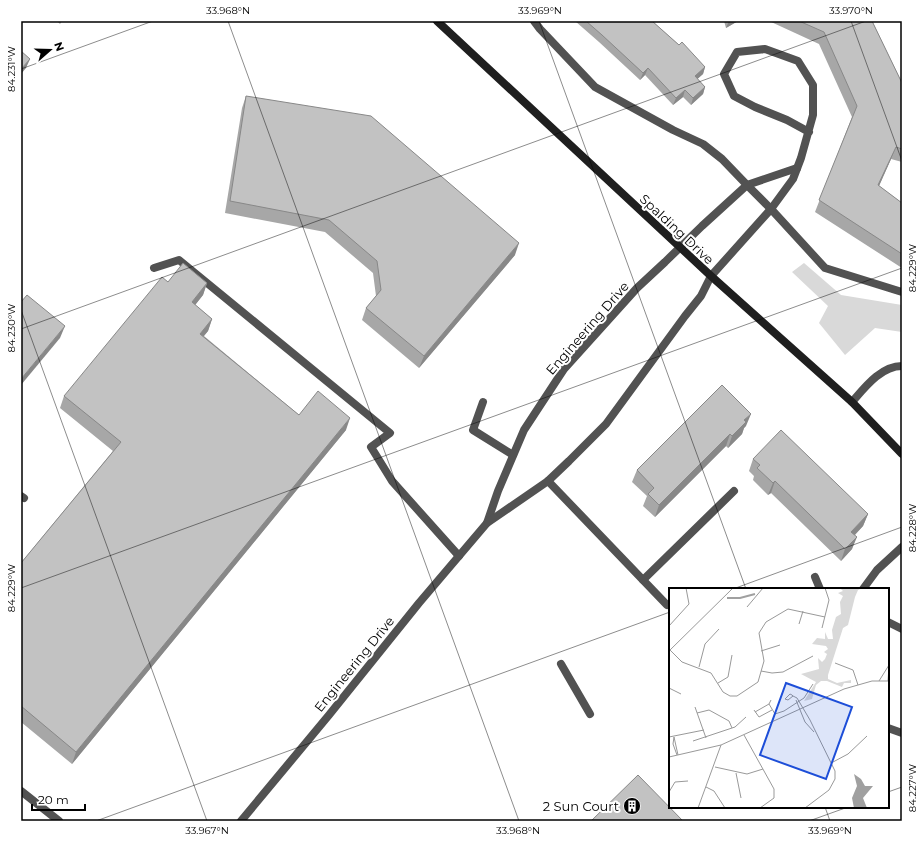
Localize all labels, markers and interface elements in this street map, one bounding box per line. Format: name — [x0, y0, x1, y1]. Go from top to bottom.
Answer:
text: 33.968°N — [206, 4, 250, 17]
text: 33.969°N — [518, 4, 562, 17]
text: 33.970°N — [829, 4, 873, 17]
north arrow — [30, 30, 70, 70]
text: N — [51, 40, 67, 53]
text: 84.231°W — [5, 46, 18, 92]
street label: Spalding Drive — [637, 191, 717, 267]
text: 84.229°W — [906, 244, 919, 292]
street label: Engineering Drive — [542, 278, 632, 378]
text: 84.230°W — [5, 304, 18, 352]
text: 84.228°W — [906, 504, 919, 552]
text: 84.229°W — [5, 564, 18, 612]
inset map — [669, 588, 889, 808]
street label: Engineering Drive — [311, 613, 397, 715]
text: 84.227°W — [906, 764, 919, 812]
scale bar — [32, 786, 85, 812]
text: 20 m — [38, 792, 69, 807]
building icon: 2 Sun Court — [622, 796, 642, 816]
place label: 2 Sun Court — [543, 798, 619, 814]
text: 33.967°N — [185, 824, 229, 837]
text: 33.968°N — [496, 824, 540, 837]
text: 33.969°N — [808, 824, 852, 837]

